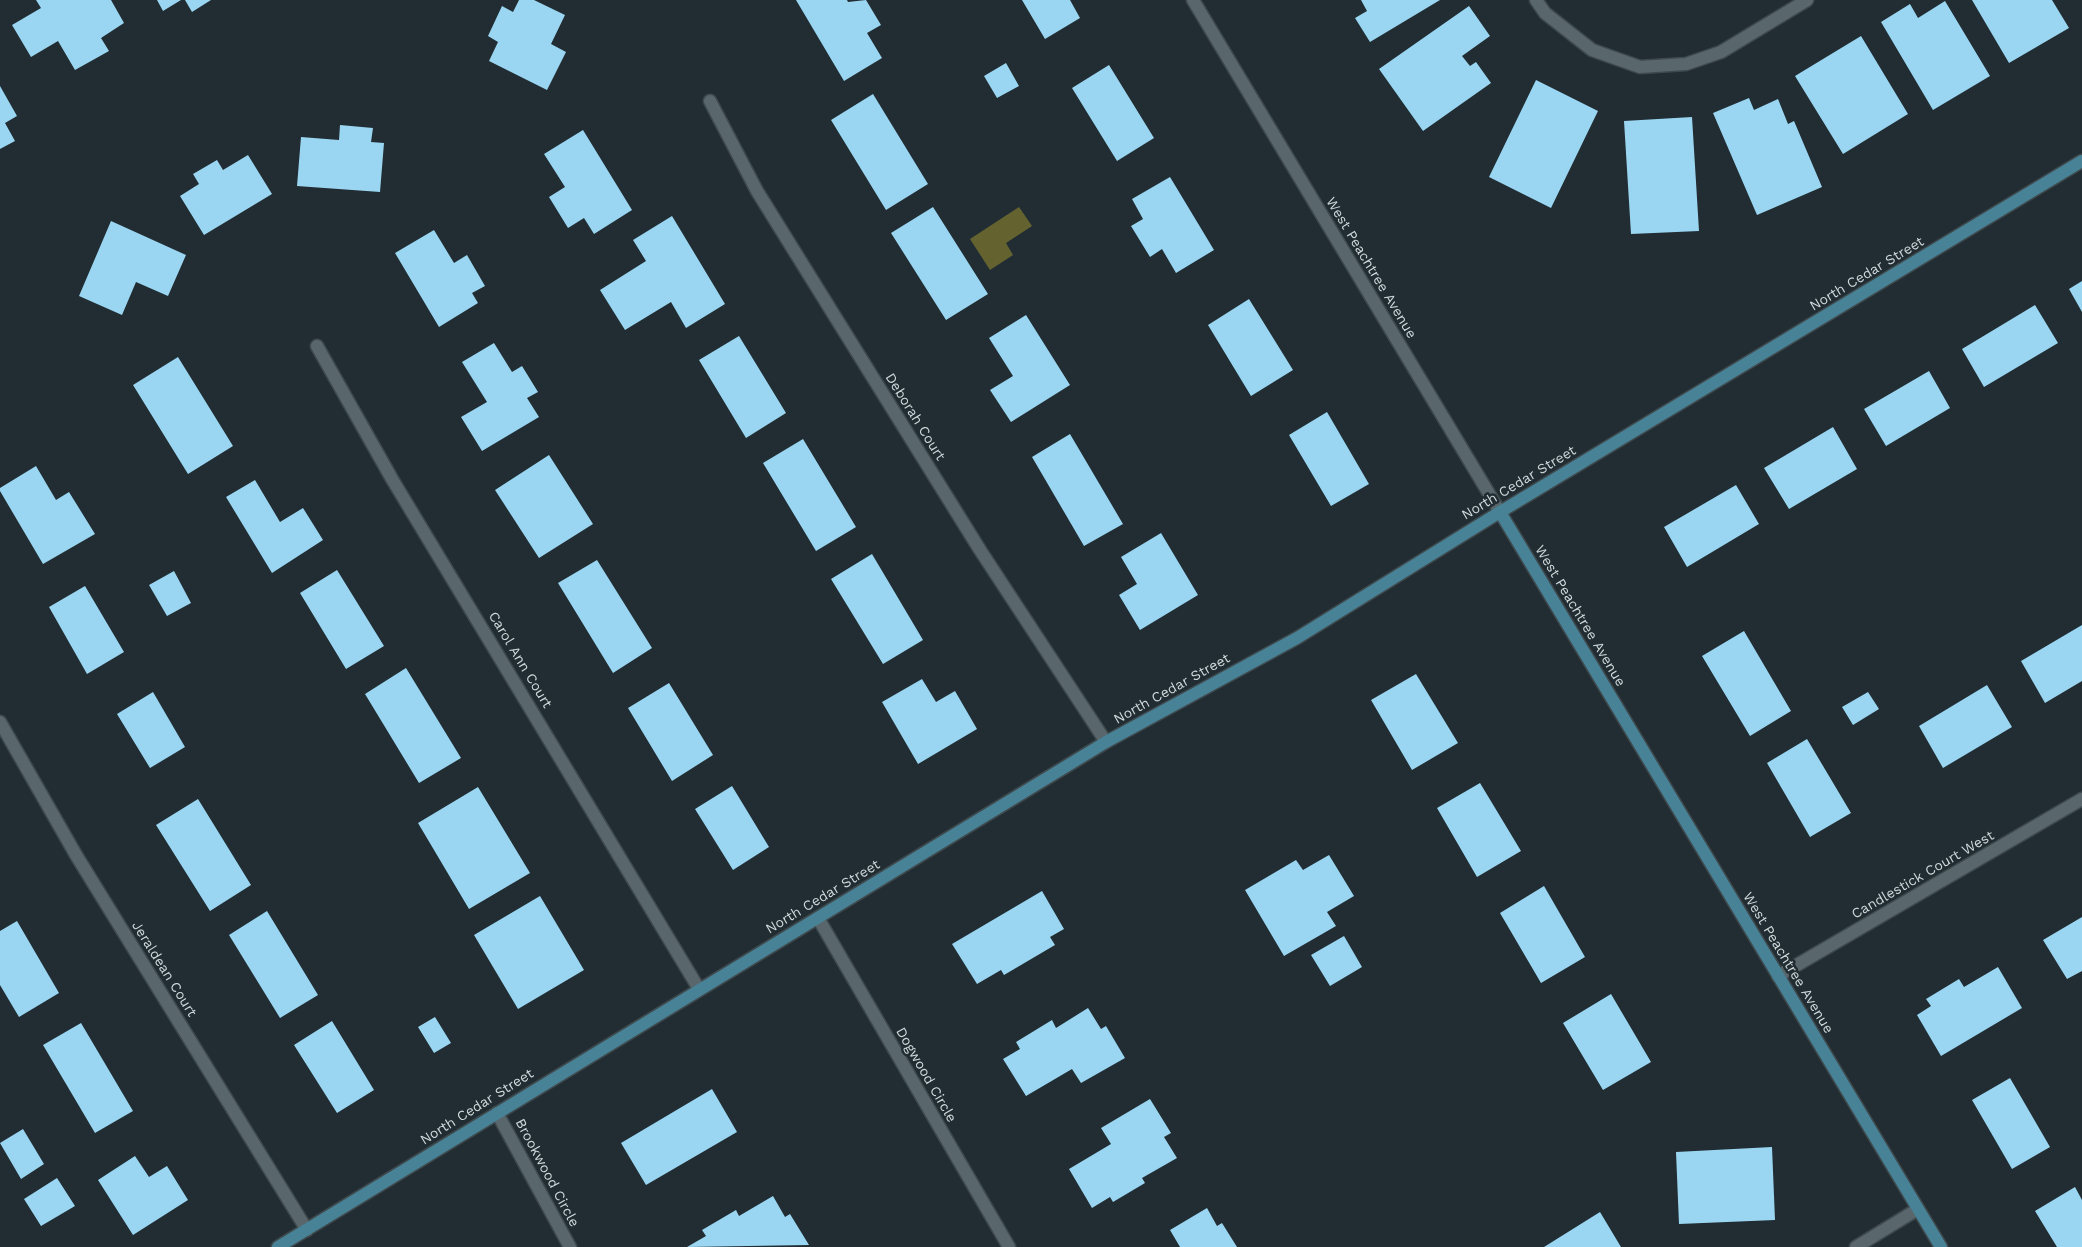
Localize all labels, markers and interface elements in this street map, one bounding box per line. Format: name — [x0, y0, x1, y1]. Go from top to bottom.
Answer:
street label: West Peachtree Avenue — [1322, 194, 1420, 342]
street label: North Cedar Street — [1807, 233, 1927, 315]
street label: Deborah Court — [881, 370, 949, 464]
street label: North Cedar Street — [1459, 442, 1579, 524]
street label: West Peachtree Avenue — [1531, 542, 1629, 690]
street label: Carol Ann Court — [485, 609, 555, 711]
street label: North Cedar Street — [1111, 650, 1233, 728]
street label: Candlestick Court West — [1849, 827, 1997, 923]
street label: North Cedar Street — [763, 856, 883, 938]
street label: West Peachtree Avenue — [1739, 889, 1837, 1037]
street label: Jeraldean Court — [128, 918, 200, 1020]
street label: Dogwood Circle — [892, 1025, 960, 1125]
street label: North Cedar Street — [417, 1065, 537, 1149]
street label: Brookwood Circle — [511, 1116, 583, 1230]

